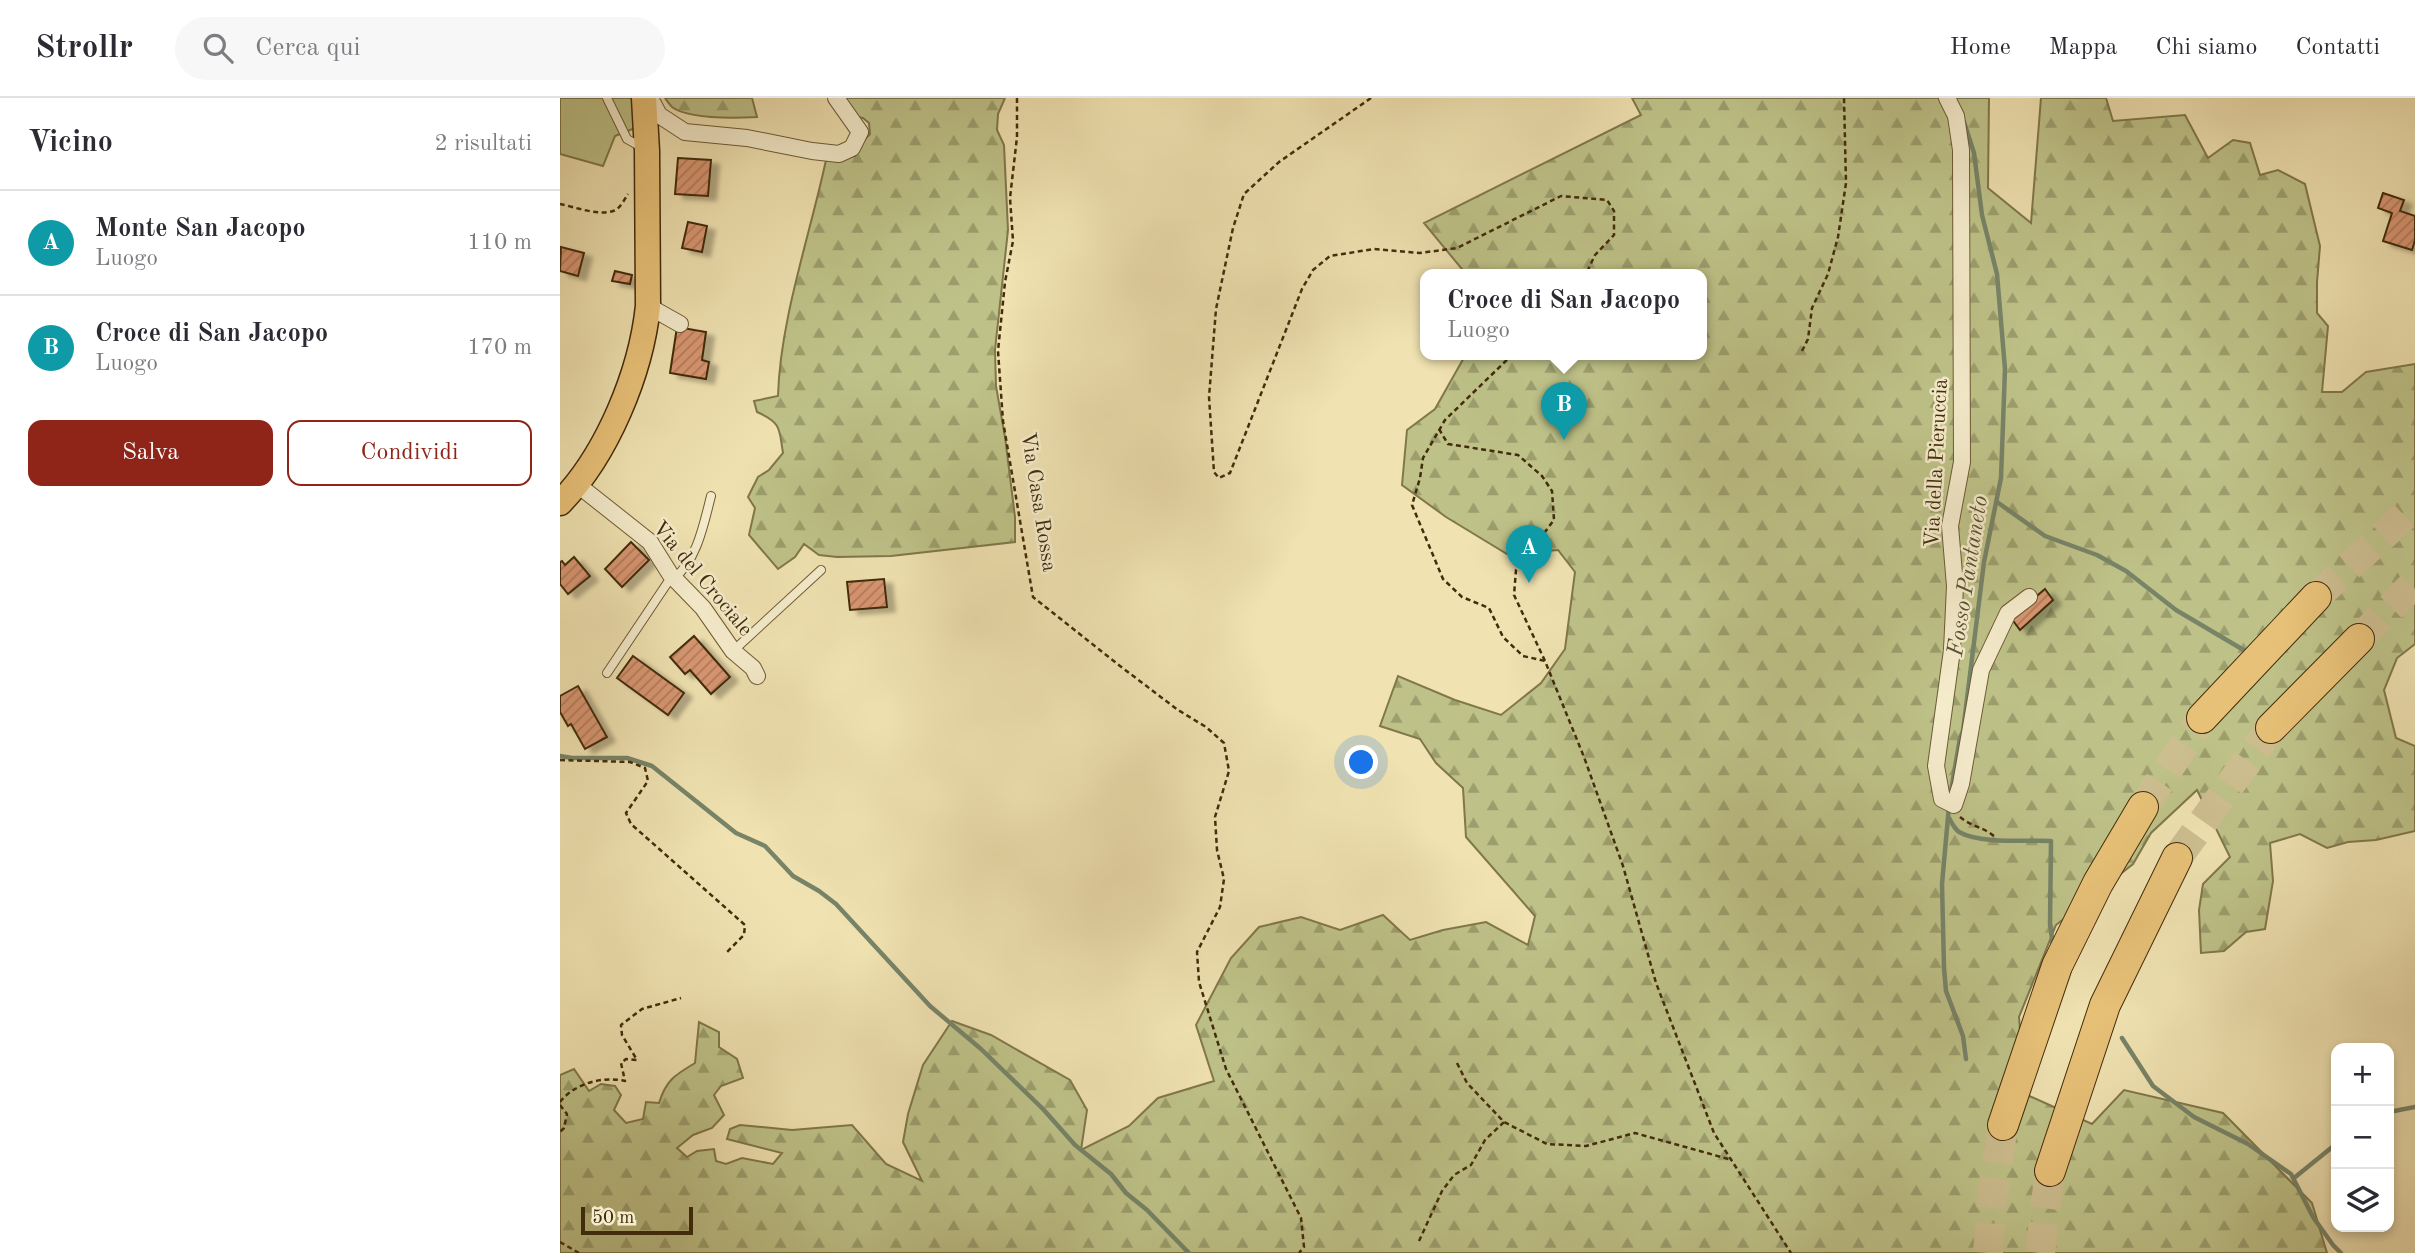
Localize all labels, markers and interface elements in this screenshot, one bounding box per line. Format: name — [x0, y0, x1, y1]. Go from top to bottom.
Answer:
search box — [175, 17, 665, 80]
icon: search — [199, 29, 237, 67]
text: Strollr — [35, 32, 133, 65]
text: Cerca qui — [255, 35, 361, 61]
text: Home — [1950, 36, 2011, 60]
text: Mappa — [2049, 36, 2117, 60]
text: Chi siamo — [2155, 36, 2258, 60]
text: Contatti — [2296, 36, 2380, 60]
text: Vicino — [28, 128, 113, 158]
text: 2 risultati — [434, 132, 532, 155]
text: Monte San Jacopo — [95, 216, 306, 242]
text: A — [42, 231, 60, 254]
text: 110 m — [467, 231, 532, 254]
text: Luogo — [95, 247, 158, 270]
popup — [1420, 269, 1707, 360]
text: Croce di San Jacopo — [1447, 288, 1680, 314]
text: Luogo — [1447, 319, 1510, 342]
text: Croce di San Jacopo — [95, 321, 328, 347]
text: B — [43, 336, 59, 359]
text: 170 m — [467, 336, 532, 359]
text: Luogo — [95, 352, 158, 375]
street label: Via della Pieruccia — [1922, 378, 1952, 548]
pin: B — [1541, 382, 1587, 440]
button: Salva — [28, 420, 273, 486]
button: Condividi — [287, 420, 532, 486]
street label: Via Casa Rossa — [1017, 431, 1059, 573]
water label: Fosso Pantaneto — [1944, 494, 1992, 659]
street label: Via del Crociale — [648, 517, 756, 641]
pin: A — [1506, 525, 1552, 583]
your location — [1344, 745, 1378, 779]
map controls — [2331, 1043, 2394, 1232]
button: + — [2331, 1043, 2394, 1106]
button: − — [2331, 1106, 2394, 1169]
button: layers — [2331, 1169, 2394, 1232]
scale bar — [581, 1204, 693, 1236]
text: 50 m — [592, 1209, 634, 1228]

